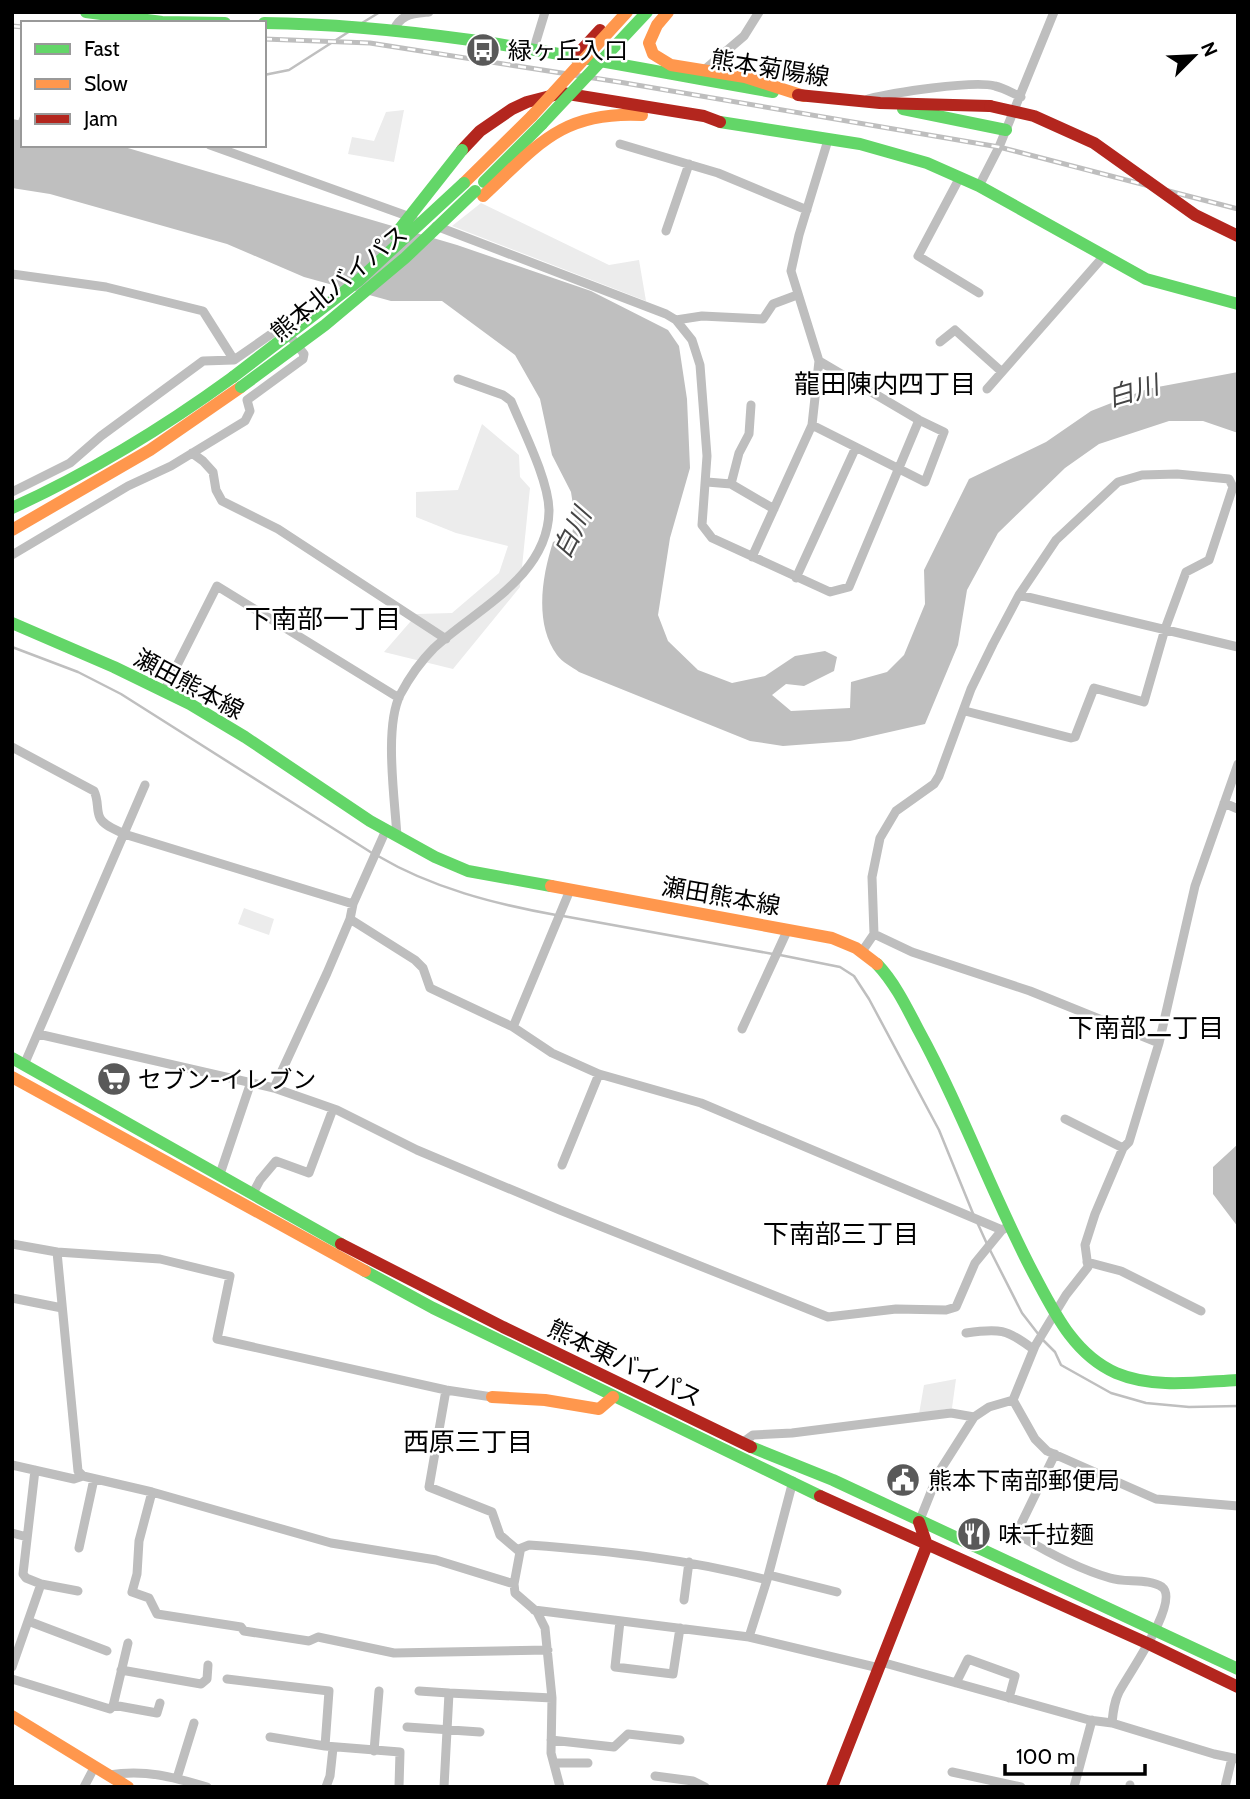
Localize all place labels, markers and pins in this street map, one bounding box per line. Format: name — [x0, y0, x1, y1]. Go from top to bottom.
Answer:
bus stop icon: 緑ヶ丘入口 — [464, 31, 502, 69]
place label: 緑ヶ丘入口 — [508, 36, 628, 65]
supermarket icon: セブン-イレブン — [95, 1060, 133, 1098]
place label: セブン-イレブン — [138, 1065, 316, 1094]
public building icon: 熊本下南部郵便局 — [884, 1461, 922, 1499]
place label: 熊本下南部郵便局 — [928, 1466, 1120, 1495]
restaurant icon: 味千拉麵 — [955, 1515, 993, 1553]
place label: 味千拉麵 — [998, 1520, 1094, 1549]

